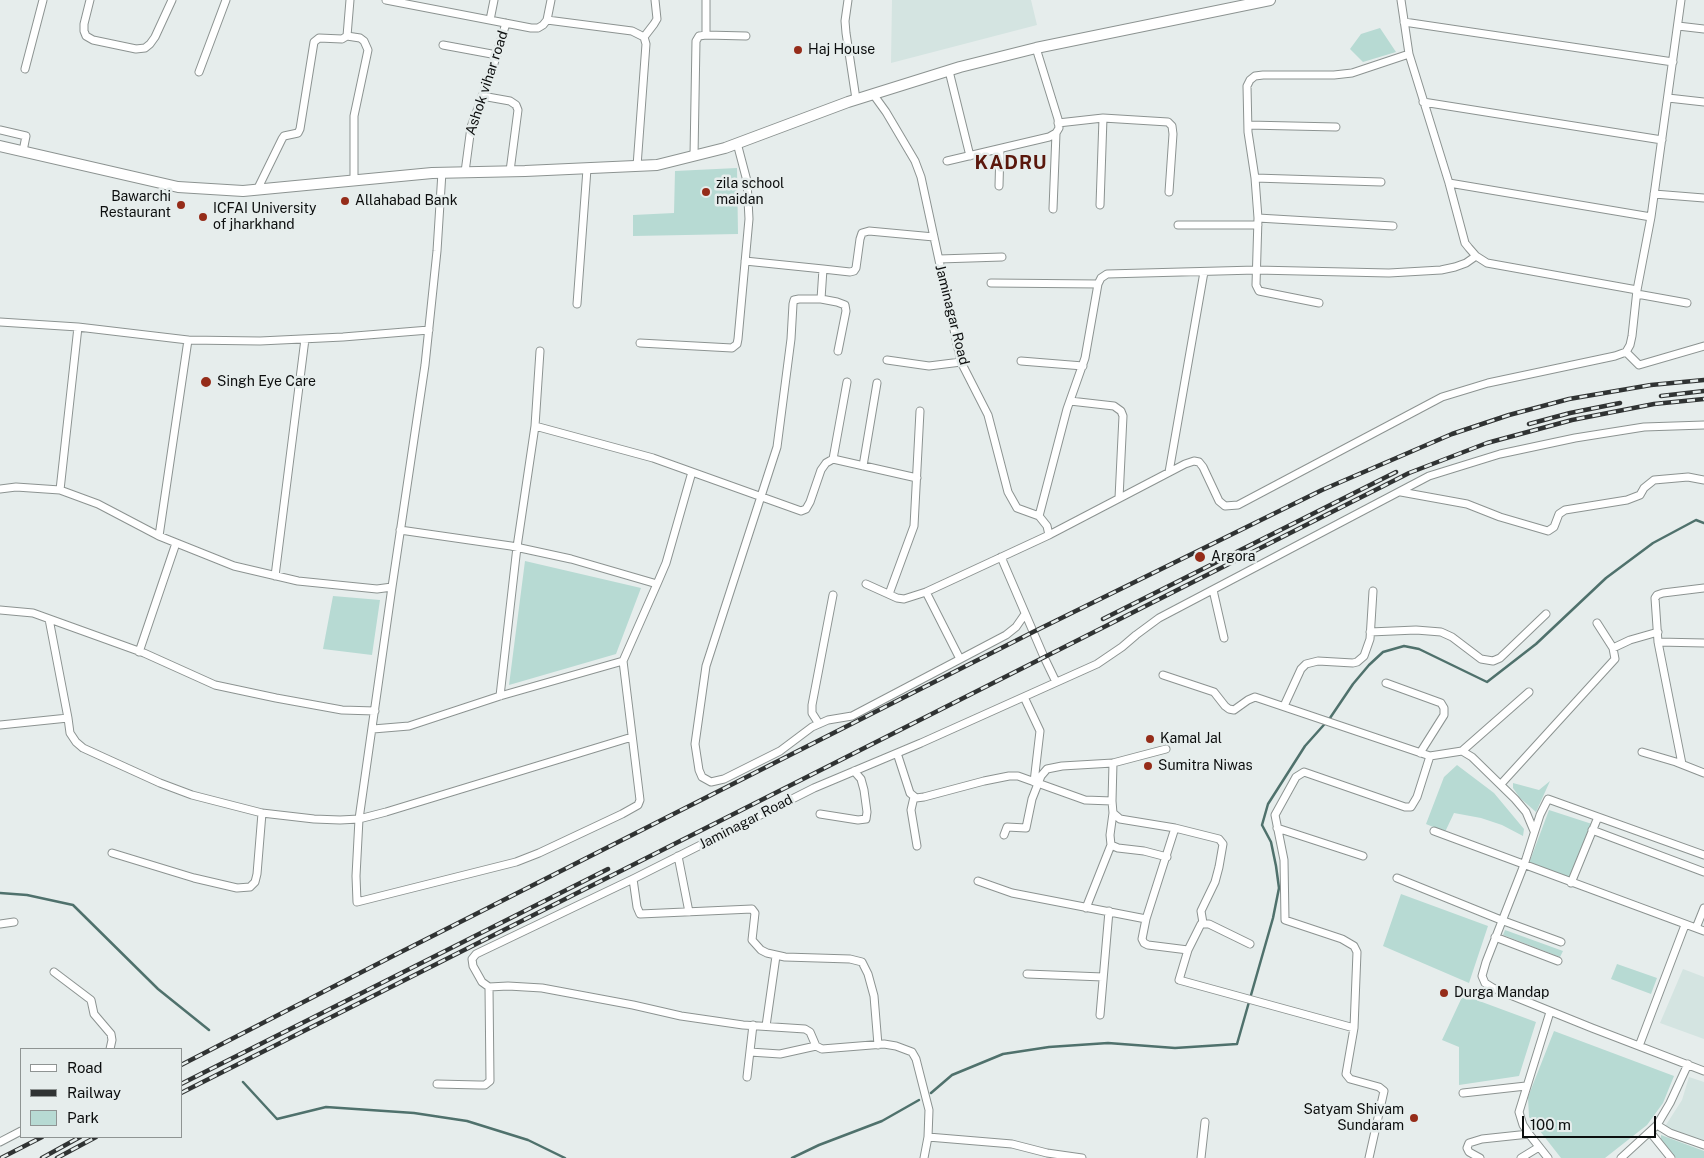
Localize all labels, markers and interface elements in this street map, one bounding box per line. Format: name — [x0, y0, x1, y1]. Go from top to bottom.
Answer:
street label: Ashok vihar road — [462, 29, 512, 137]
place label: Haj House — [808, 42, 875, 58]
marker: Haj House — [792, 44, 804, 56]
district label: KADRU — [974, 152, 1048, 174]
place label: zila school maidan — [716, 176, 784, 208]
marker: zila school maidan — [700, 186, 712, 198]
place label: Bawarchi Restaurant — [99, 189, 171, 222]
place label: Allahabad Bank — [355, 193, 457, 209]
marker: Allahabad Bank — [339, 195, 351, 207]
marker: Bawarchi Restaurant — [175, 199, 187, 211]
place label: ICFAI University of jharkhand — [213, 201, 316, 233]
marker: ICFAI University of jharkhand — [197, 211, 209, 223]
street label: Jaminagar Road — [931, 263, 973, 367]
place label: Singh Eye Care — [217, 374, 316, 390]
marker: Singh Eye Care — [199, 375, 213, 389]
place label: Argora — [1211, 549, 1256, 565]
marker: Argora — [1193, 550, 1207, 564]
place label: Kamal Jal — [1160, 731, 1222, 747]
marker: Kamal Jal — [1144, 733, 1156, 745]
place label: Sumitra Niwas — [1158, 758, 1253, 774]
marker: Sumitra Niwas — [1142, 760, 1154, 772]
street label: Jaminagar Road — [696, 791, 796, 853]
place label: Durga Mandap — [1454, 985, 1549, 1001]
marker: Durga Mandap — [1438, 987, 1450, 999]
legend — [20, 1048, 182, 1138]
text: Road — [67, 1059, 103, 1076]
text: Railway — [67, 1084, 121, 1101]
place label: Satyam Shivam Sundaram — [1304, 1102, 1404, 1134]
scale bar — [1524, 1106, 1658, 1138]
text: Park — [67, 1109, 99, 1126]
marker: Satyam Shivam Sundaram — [1408, 1112, 1420, 1124]
text: 100 m — [1530, 1116, 1571, 1133]

